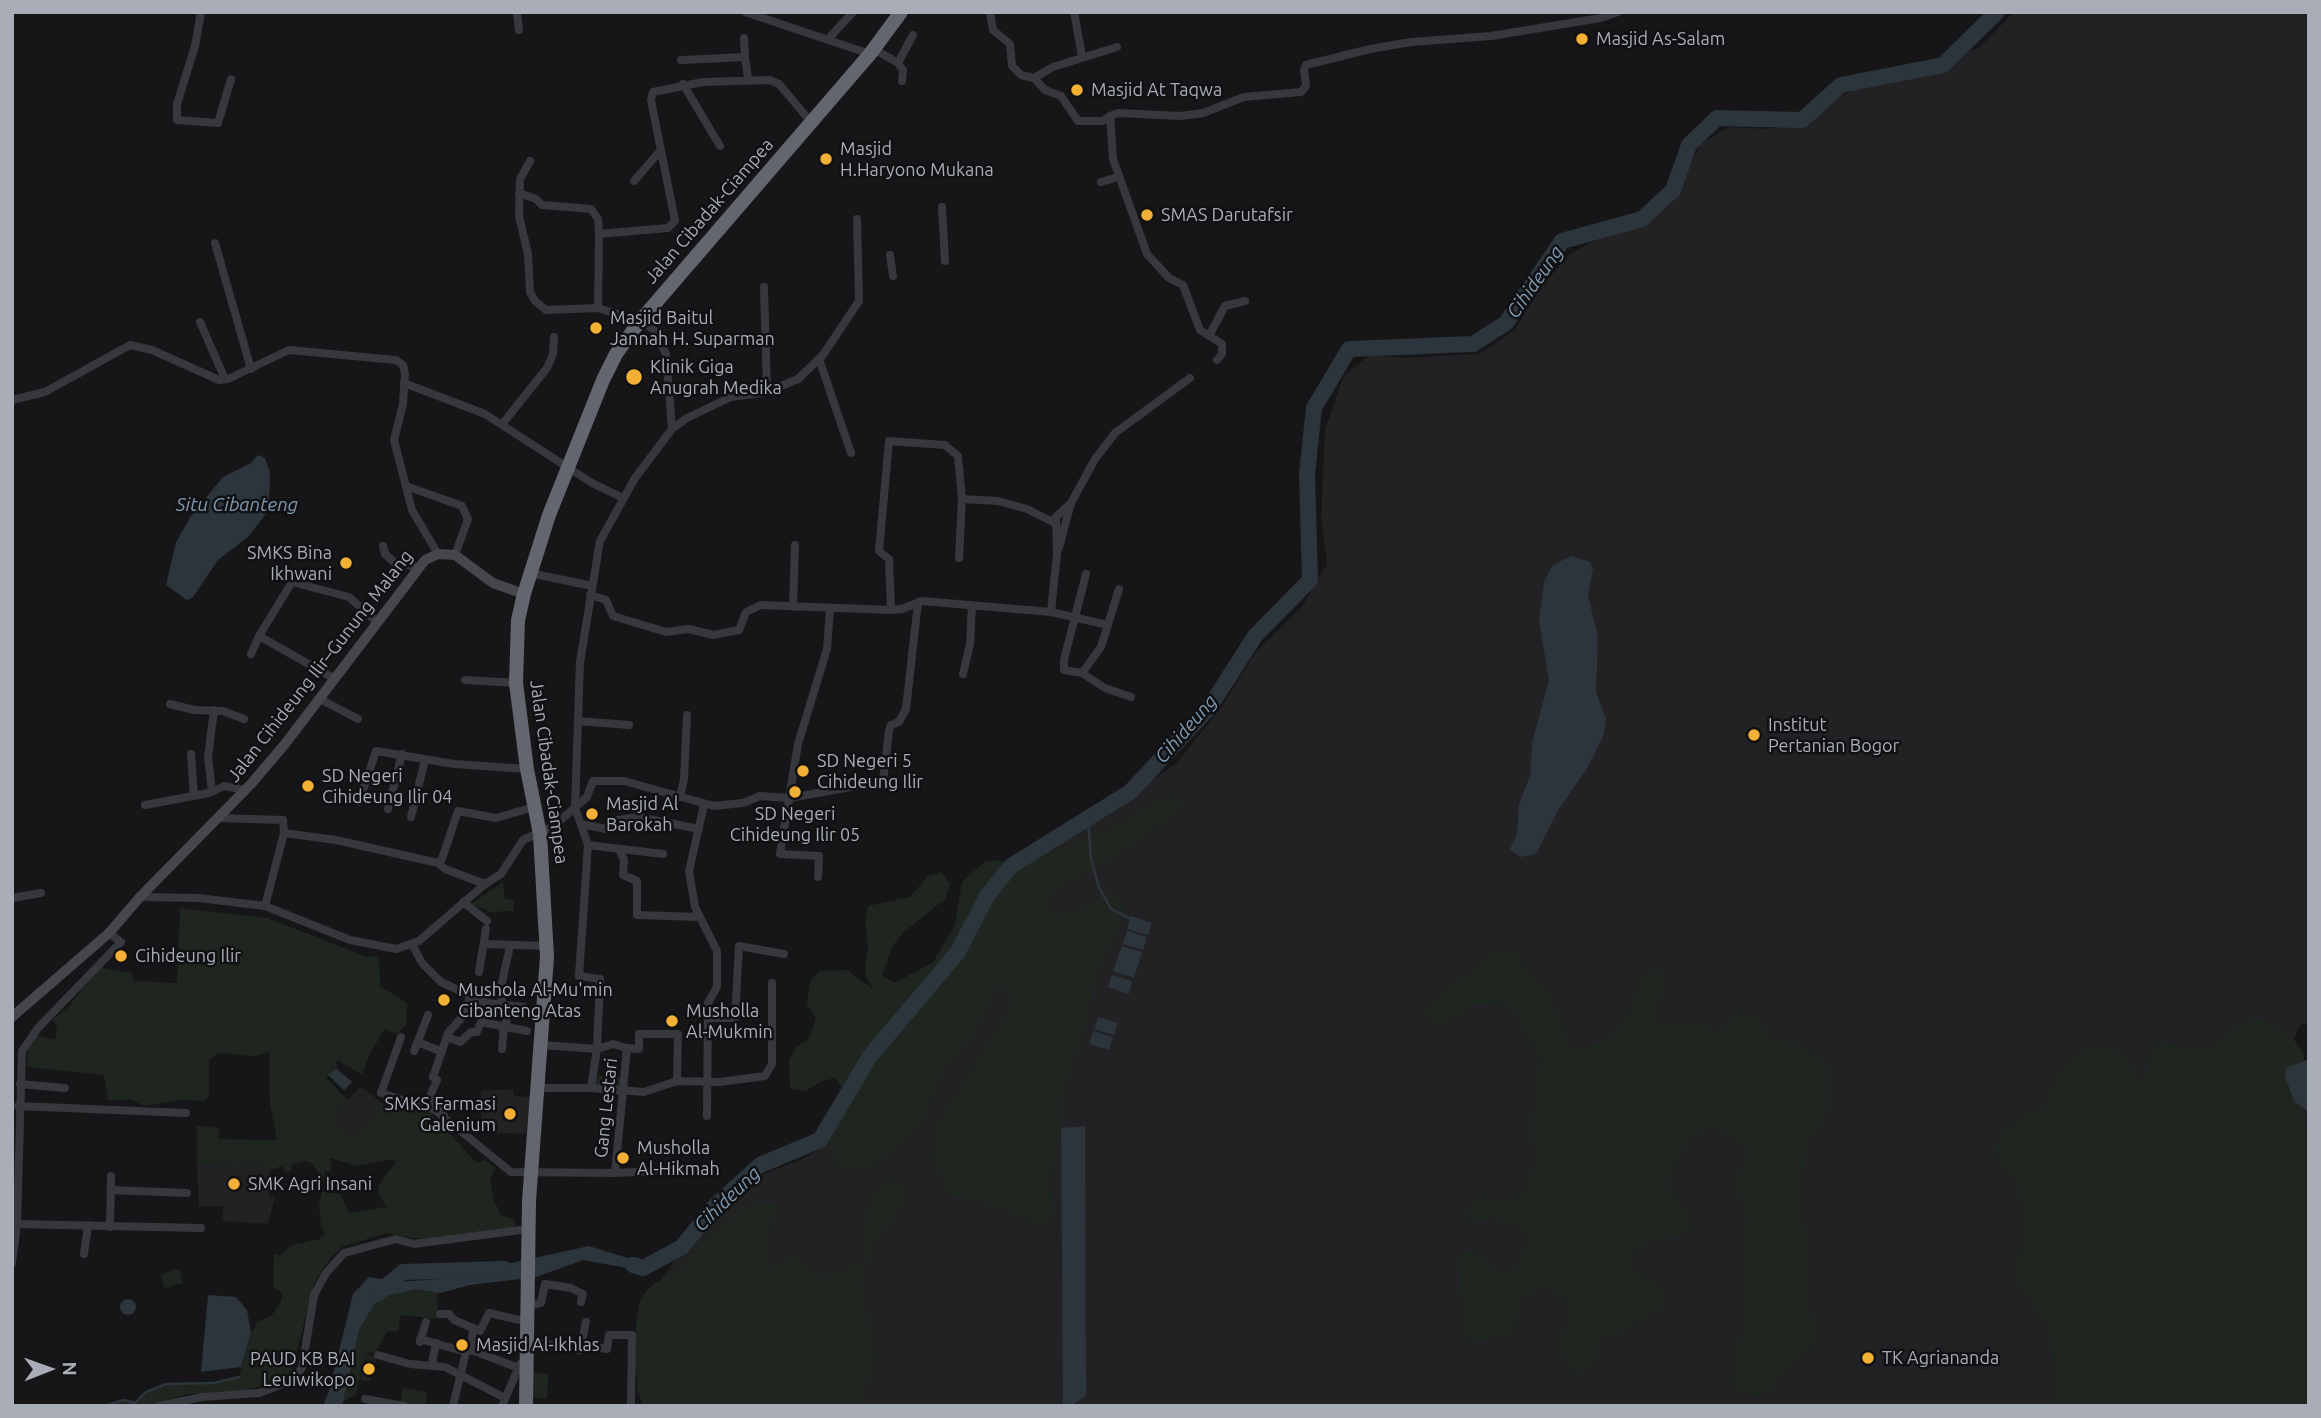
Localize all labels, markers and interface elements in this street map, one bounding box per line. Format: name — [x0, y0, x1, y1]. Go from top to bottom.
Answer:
place label: Masjid As-Salam — [1596, 28, 1725, 50]
marker: Masjid As-Salam — [1574, 31, 1590, 47]
place label: Masjid At Taqwa — [1091, 79, 1222, 101]
marker: Masjid At Taqwa — [1069, 82, 1085, 98]
street label: Jalan Cibadak-Ciampea — [640, 134, 778, 288]
place label: Masjid H.Haryono Mukana — [840, 138, 994, 180]
marker: Masjid H.Haryono Mukana — [818, 151, 834, 167]
place label: SMAS Darutafsir — [1161, 204, 1293, 226]
marker: SMAS Darutafsir — [1139, 207, 1155, 223]
water label: Cihideung — [1502, 241, 1568, 323]
place label: Masjid Baitul Jannah H. Suparman — [610, 307, 775, 350]
marker: Masjid Baitul Jannah H. Suparman — [588, 320, 604, 336]
place label: Klinik Giga Anugrah Medika — [650, 356, 782, 398]
marker: Klinik Giga Anugrah Medika — [624, 367, 644, 387]
water label: Situ Cibanteng — [176, 494, 298, 516]
place label: SMKS Bina Ikhwani — [247, 542, 332, 584]
street label: Jalan Cihideung Ilir–Gunung Malang — [223, 546, 417, 786]
marker: SMKS Bina Ikhwani — [338, 555, 354, 571]
street label: Jalan Cibadak-Ciampea — [525, 679, 573, 865]
water label: Cihideung — [1150, 690, 1222, 768]
place label: Institut Pertanian Bogor — [1768, 714, 1899, 756]
marker: Institut Pertanian Bogor — [1746, 727, 1762, 743]
place label: SD Negeri 5 Cihideung Ilir — [817, 750, 923, 792]
marker: SD Negeri 5 Cihideung Ilir — [795, 763, 811, 779]
place label: SD Negeri Cihideung Ilir 04 — [322, 765, 452, 808]
marker: SD Negeri Cihideung Ilir 04 — [300, 778, 316, 794]
marker: SD Negeri Cihideung Ilir 05 — [787, 784, 803, 800]
place label: Masjid Al Barokah — [606, 793, 679, 836]
place label: SD Negeri Cihideung Ilir 05 — [730, 803, 860, 846]
marker: Masjid Al Barokah — [584, 806, 600, 822]
place label: Cihideung Ilir — [135, 945, 241, 967]
marker: Cihideung Ilir — [113, 948, 129, 964]
place label: Mushola Al-Mu'min Cibanteng Atas — [458, 979, 613, 1021]
marker: Mushola Al-Mu'min Cibanteng Atas — [436, 992, 452, 1008]
place label: Musholla Al-Mukmin — [686, 1000, 773, 1042]
marker: Musholla Al-Mukmin — [664, 1013, 680, 1029]
street label: Gang Lestari — [590, 1057, 622, 1159]
place label: SMKS Farmasi Galenium — [385, 1093, 496, 1136]
marker: SMKS Farmasi Galenium — [502, 1106, 518, 1122]
place label: Musholla Al-Hikmah — [637, 1137, 720, 1180]
marker: Musholla Al-Hikmah — [615, 1150, 631, 1166]
water label: Cihideung — [689, 1162, 765, 1236]
place label: SMK Agri Insani — [248, 1173, 372, 1195]
marker: SMK Agri Insani — [226, 1176, 242, 1192]
north arrow — [14, 1334, 84, 1404]
place label: Masjid Al-Ikhlas — [476, 1334, 600, 1356]
marker: Masjid Al-Ikhlas — [454, 1337, 470, 1353]
place label: TK Agriananda — [1882, 1347, 1999, 1369]
place label: PAUD KB BAI Leuiwikopo — [250, 1348, 355, 1390]
marker: TK Agriananda — [1860, 1350, 1876, 1366]
text: N — [59, 1361, 81, 1376]
marker: PAUD KB BAI Leuiwikopo — [361, 1361, 377, 1377]

